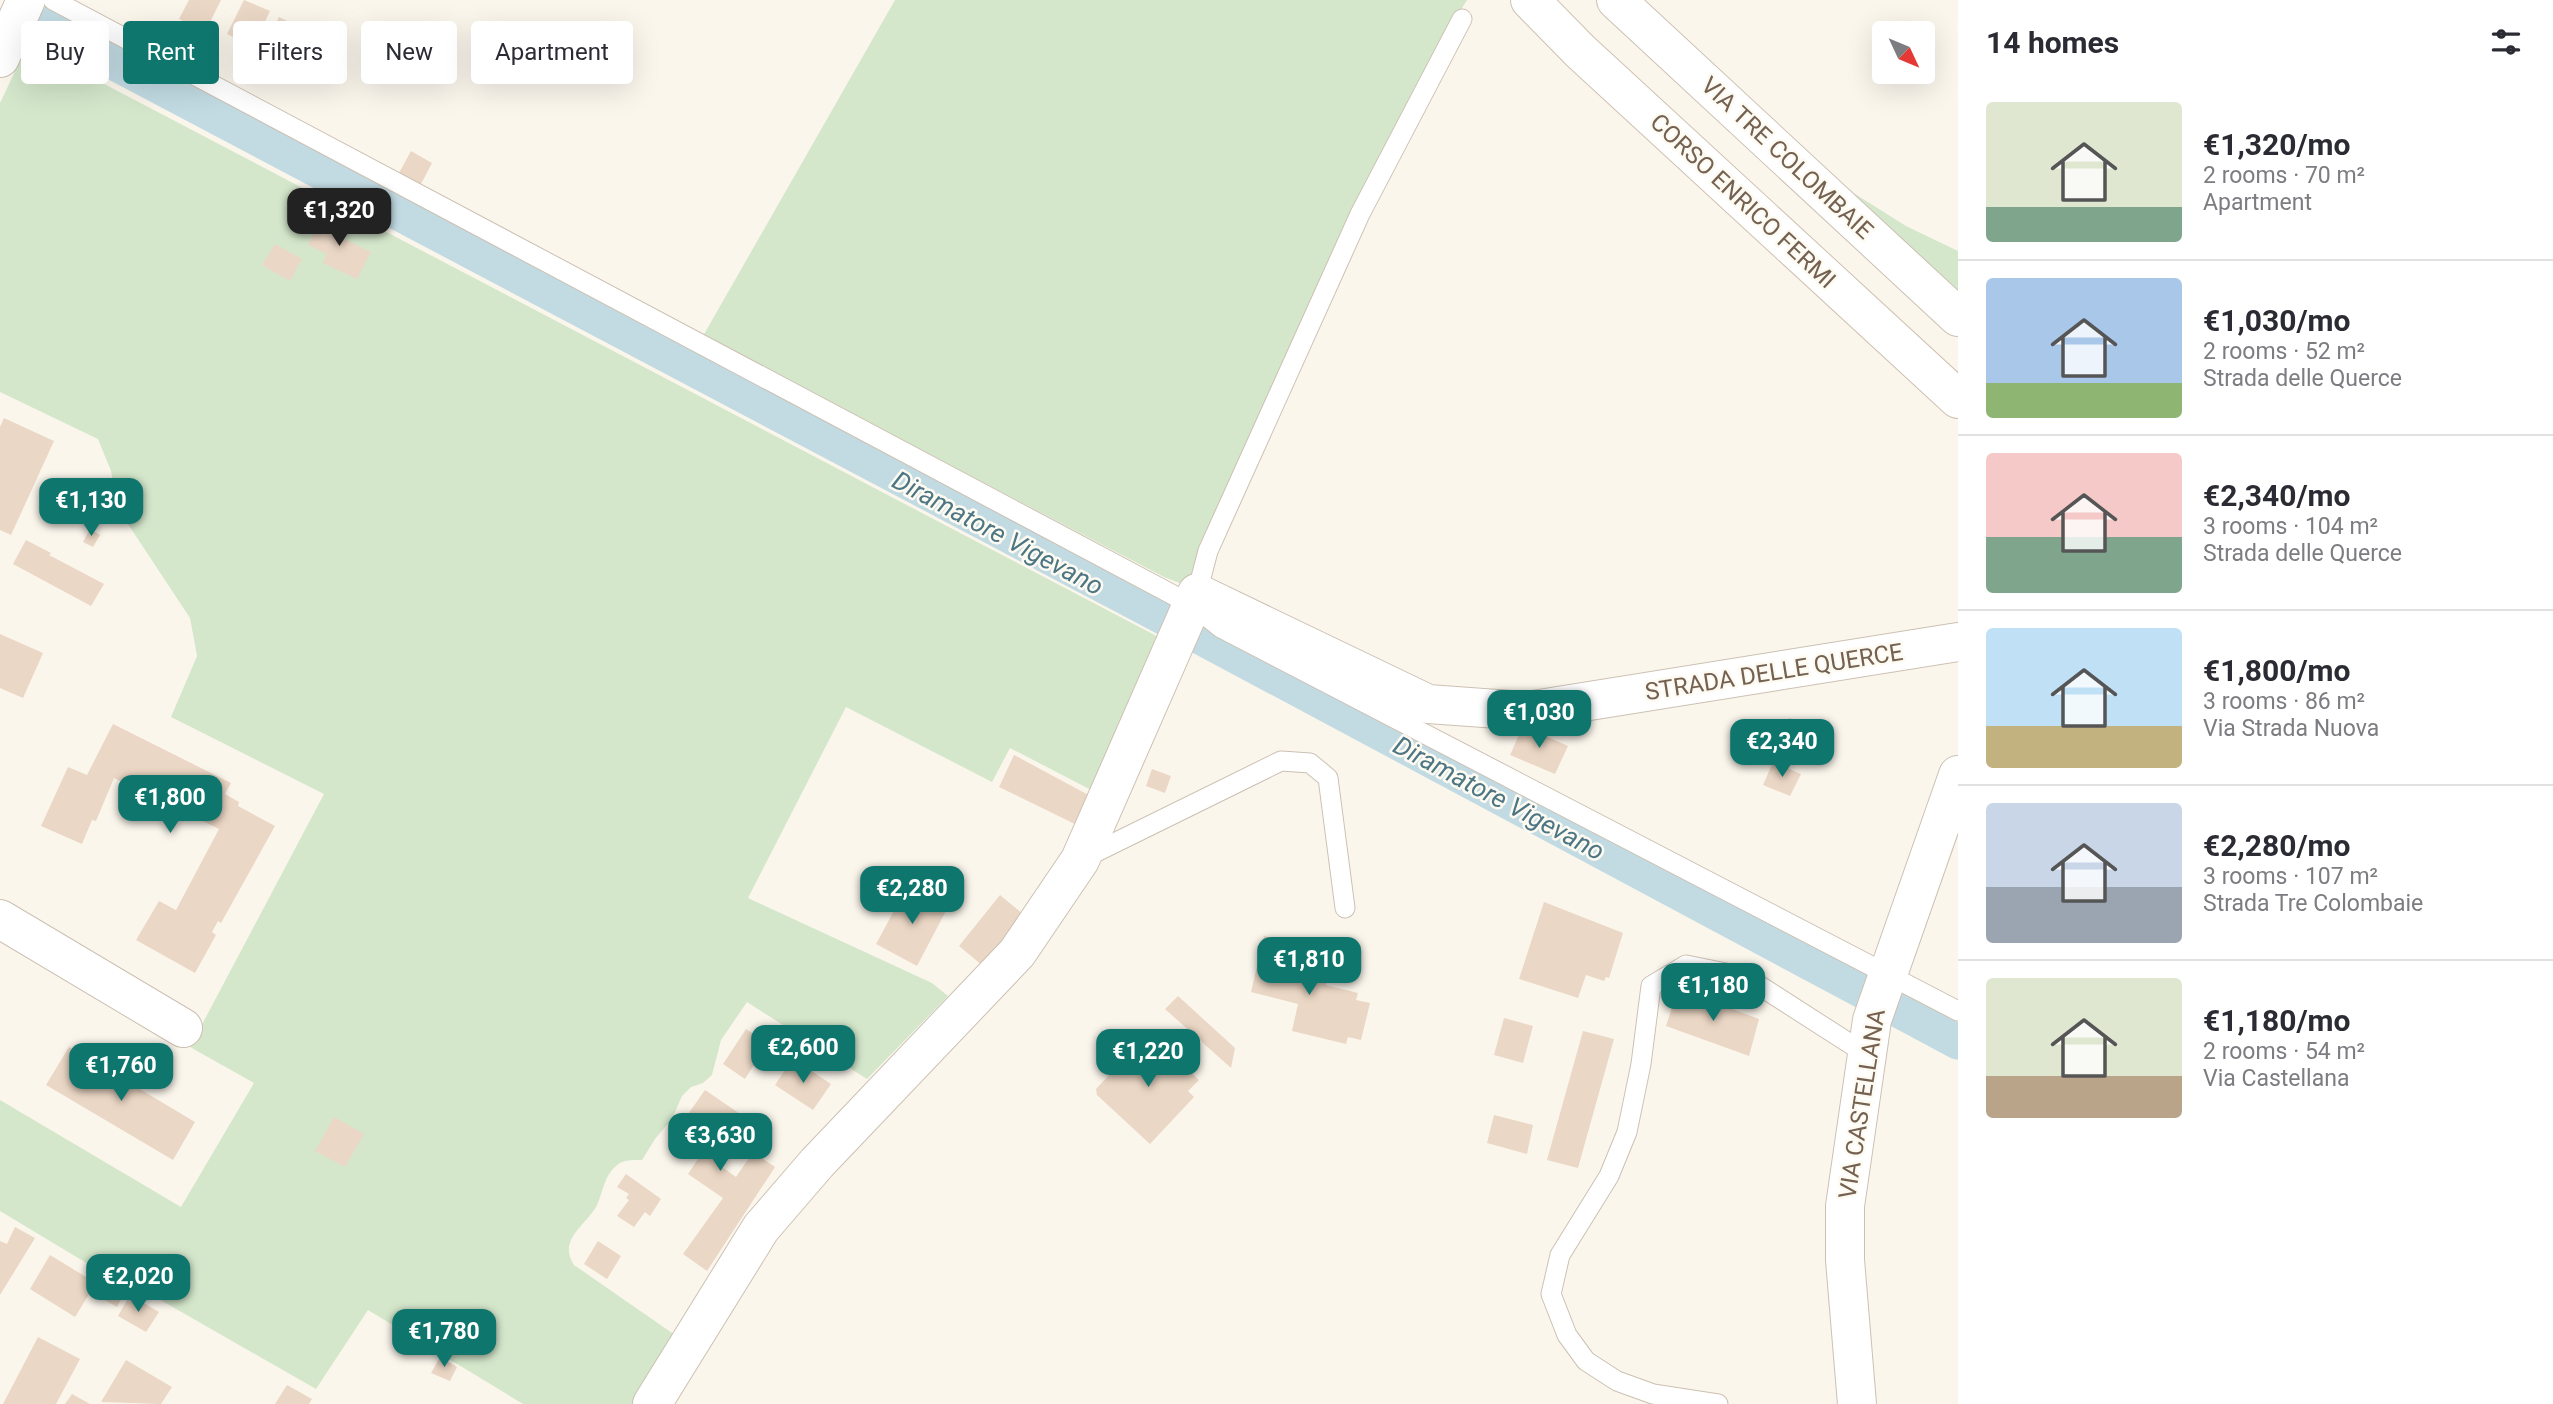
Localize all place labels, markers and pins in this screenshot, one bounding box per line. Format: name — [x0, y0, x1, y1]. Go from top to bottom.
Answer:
pin: €1,320 — [282, 188, 396, 248]
pin: €1,130 — [34, 478, 148, 538]
pin: €1,030 — [1482, 690, 1596, 750]
pin: €2,340 — [1725, 720, 1839, 779]
pin: €1,800 — [113, 776, 227, 835]
pin: €2,280 — [855, 866, 969, 926]
pin: €1,810 — [1252, 937, 1366, 997]
pin: €1,180 — [1656, 964, 1770, 1023]
pin: €2,600 — [746, 1026, 860, 1085]
pin: €1,220 — [1091, 1030, 1205, 1089]
pin: €1,760 — [64, 1044, 178, 1103]
pin: €3,630 — [663, 1114, 777, 1173]
pin: €2,020 — [81, 1254, 195, 1314]
pin: €1,780 — [387, 1310, 501, 1369]

